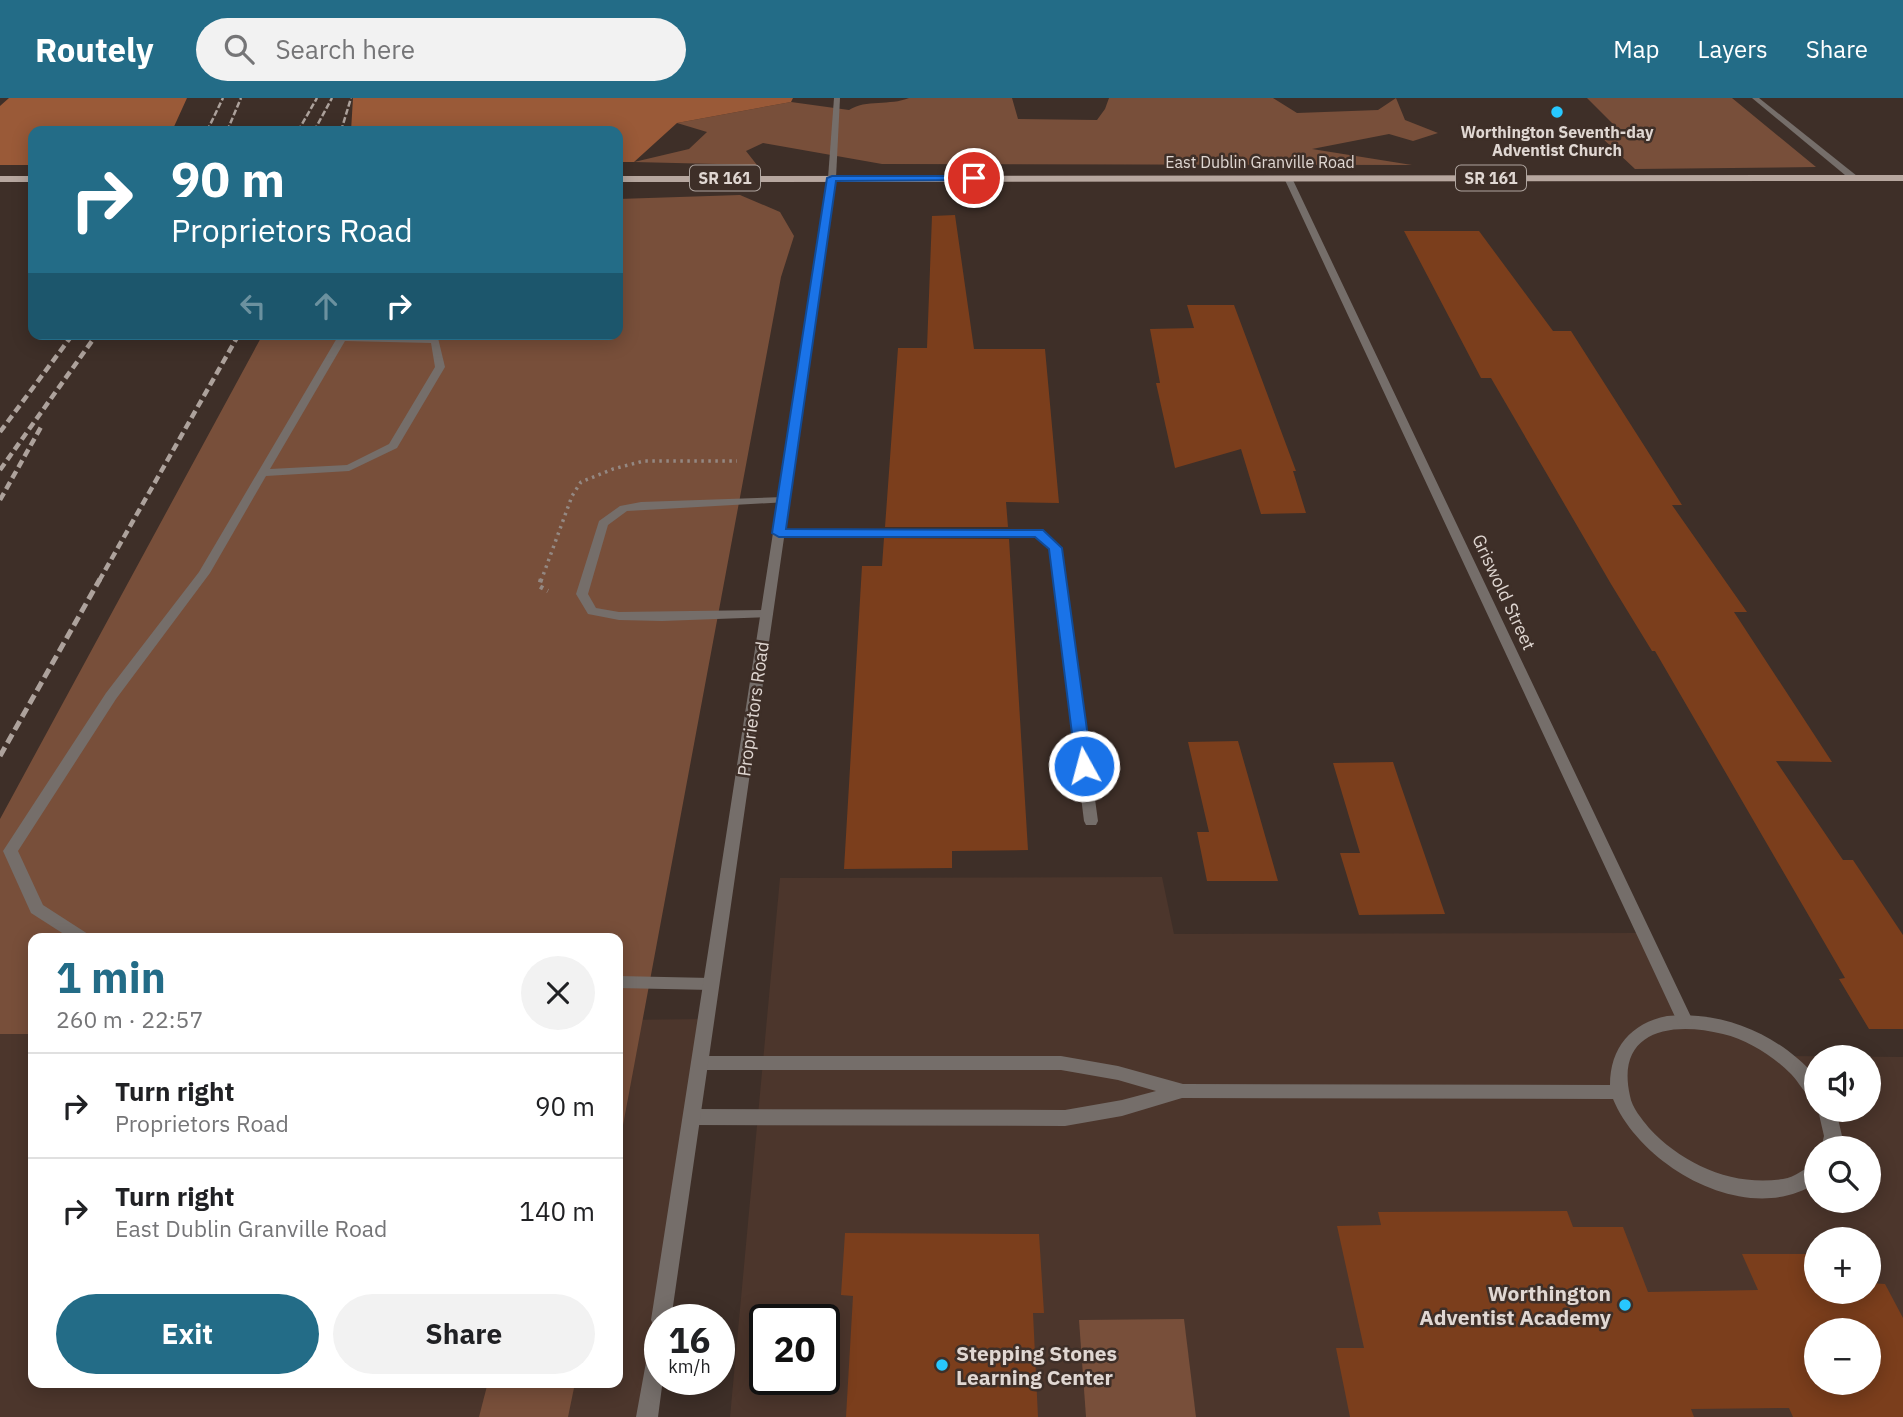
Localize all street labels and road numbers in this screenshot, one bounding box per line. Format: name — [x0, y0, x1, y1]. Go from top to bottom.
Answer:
street label: East Dublin Granville Road — [1165, 152, 1355, 172]
road number: SR 161 — [690, 166, 760, 190]
road number: SR 161 — [1456, 166, 1526, 190]
street label: Griswold Street — [1467, 530, 1541, 654]
street label: Proprietors Road — [732, 640, 774, 778]

